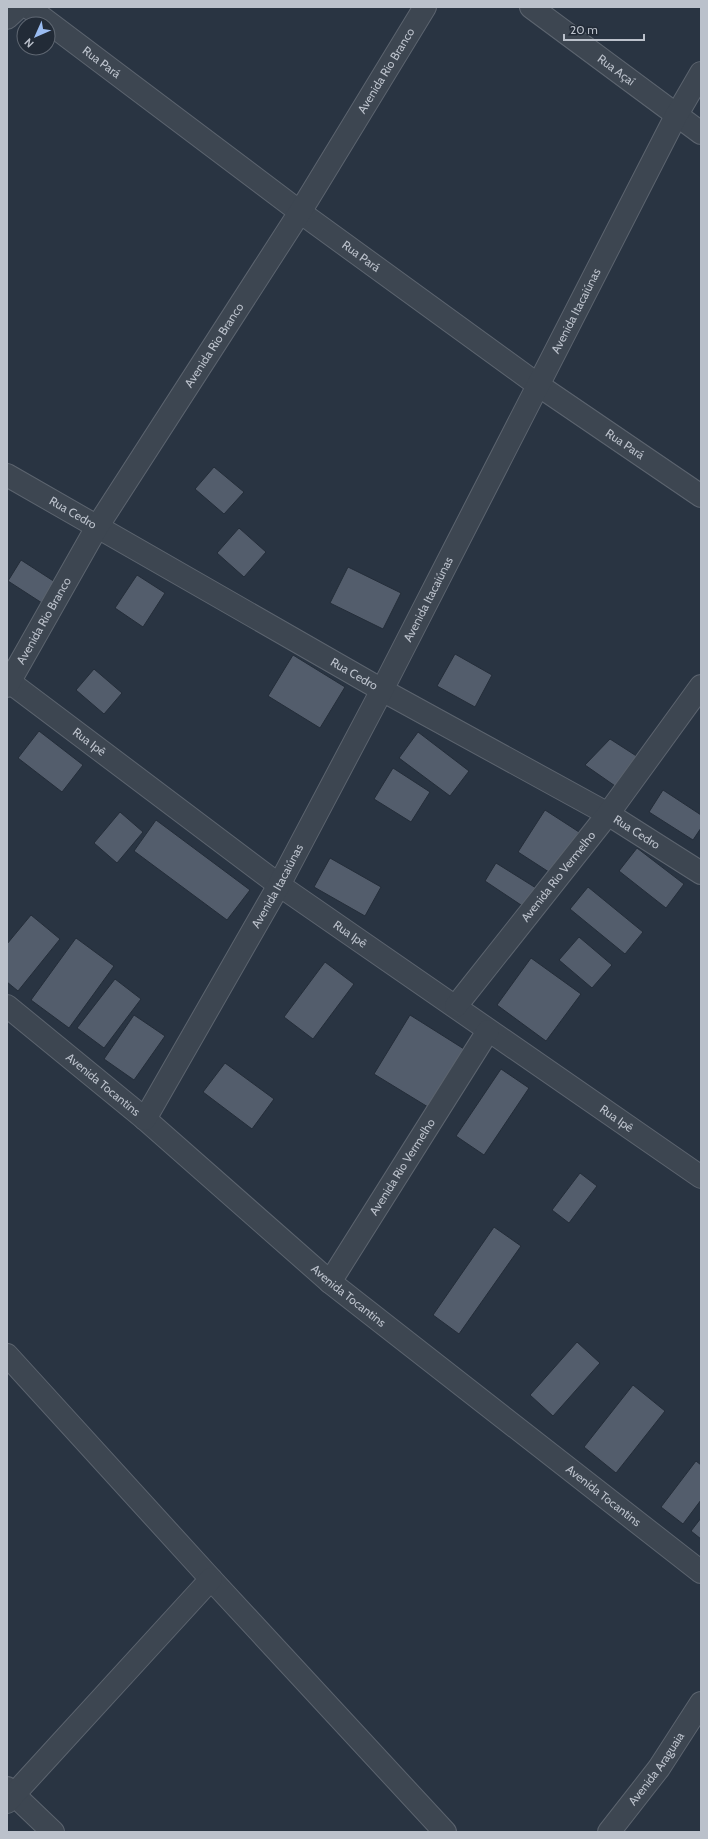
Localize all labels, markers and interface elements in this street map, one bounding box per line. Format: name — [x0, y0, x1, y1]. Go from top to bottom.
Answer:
north arrow — [16, 16, 56, 56]
scale bar — [564, 16, 644, 42]
text: 20 m — [570, 22, 598, 37]
street label: Avenida Rio Branco — [354, 24, 418, 116]
text: N — [21, 35, 37, 51]
street label: Rua Pará — [80, 43, 124, 81]
street label: Rua Açaí — [595, 51, 639, 89]
street label: Rua Pará — [339, 237, 384, 275]
street label: Avenida Itacaiúnas — [548, 266, 604, 356]
street label: Avenida Rio Branco — [181, 299, 247, 390]
street label: Rua Pará — [603, 425, 648, 462]
street label: Rua Cedro — [47, 493, 100, 532]
street label: Avenida Itacaiúnas — [400, 554, 456, 644]
street label: Avenida Rio Branco — [13, 574, 74, 667]
street label: Rua Cedro — [328, 654, 381, 693]
street label: Rua Ipê — [70, 724, 109, 759]
street label: Rua Cedro — [611, 811, 663, 852]
street label: Avenida Rio Vermelho — [518, 828, 599, 925]
street label: Avenida Itacaiúnas — [248, 841, 306, 931]
street label: Rua Ipê — [331, 917, 370, 951]
street label: Avenida Tocantins — [63, 1049, 143, 1119]
street label: Rua Ipê — [597, 1101, 637, 1135]
street label: Avenida Rio Vermelho — [366, 1115, 438, 1218]
street label: Avenida Tocantins — [308, 1261, 389, 1330]
street label: Avenida Tocantins — [563, 1461, 644, 1529]
street label: Avenida Araguaia — [625, 1729, 687, 1808]

